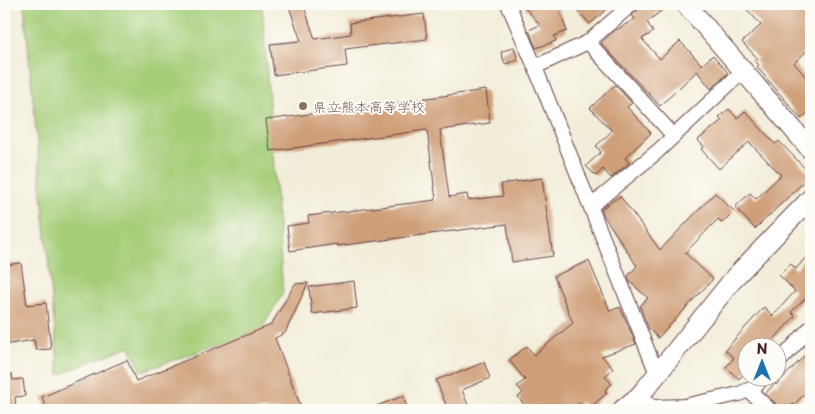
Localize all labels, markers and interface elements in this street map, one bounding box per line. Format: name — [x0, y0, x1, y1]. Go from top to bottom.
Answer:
place label: 県立熊本高等学校 — [313, 96, 425, 117]
marker: 県立熊本高等学校 — [297, 100, 309, 112]
north arrow — [738, 336, 788, 386]
text: N — [756, 338, 768, 359]

